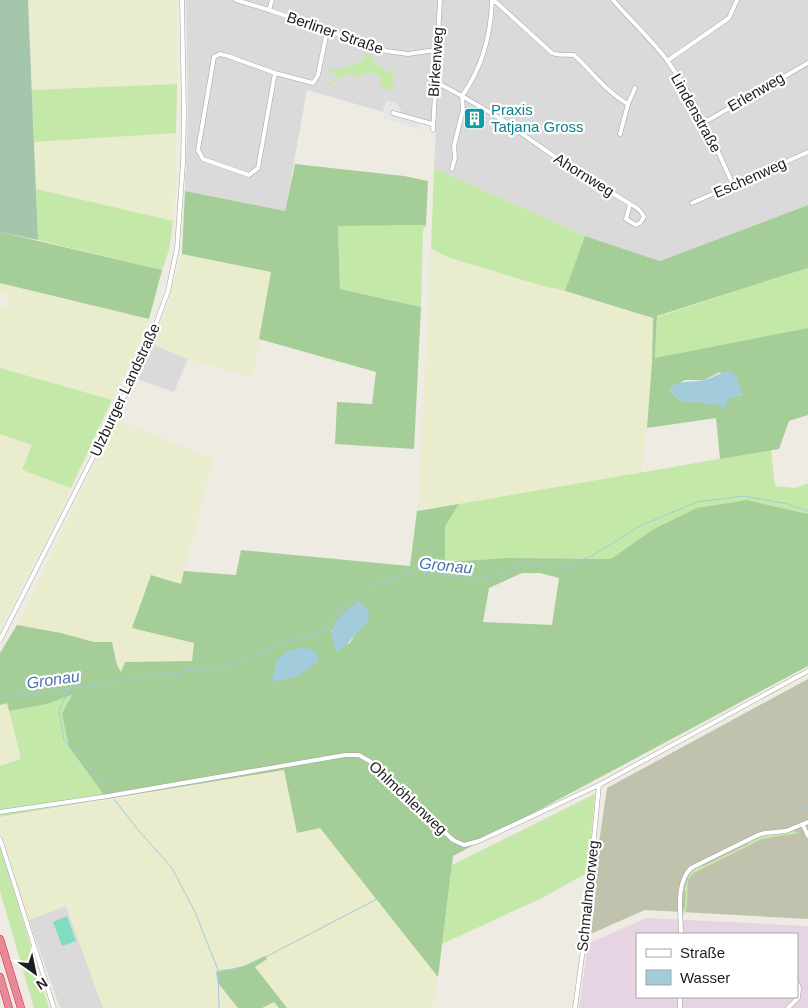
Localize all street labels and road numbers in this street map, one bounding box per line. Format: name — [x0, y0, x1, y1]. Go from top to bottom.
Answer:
street label: Berliner Straße — [285, 8, 386, 57]
street label: Birkenweg — [425, 26, 446, 97]
street label: Erlenweg — [724, 69, 787, 115]
street label: Lindenstraße — [668, 70, 725, 155]
street label: Ahornweg — [551, 149, 617, 200]
street label: Eschenweg — [711, 154, 789, 201]
street label: Ulzburger Landstraße — [86, 320, 163, 459]
street label: Ohlmöhlenweg — [366, 757, 451, 838]
street label: Schmalmoorweg — [573, 840, 602, 952]

